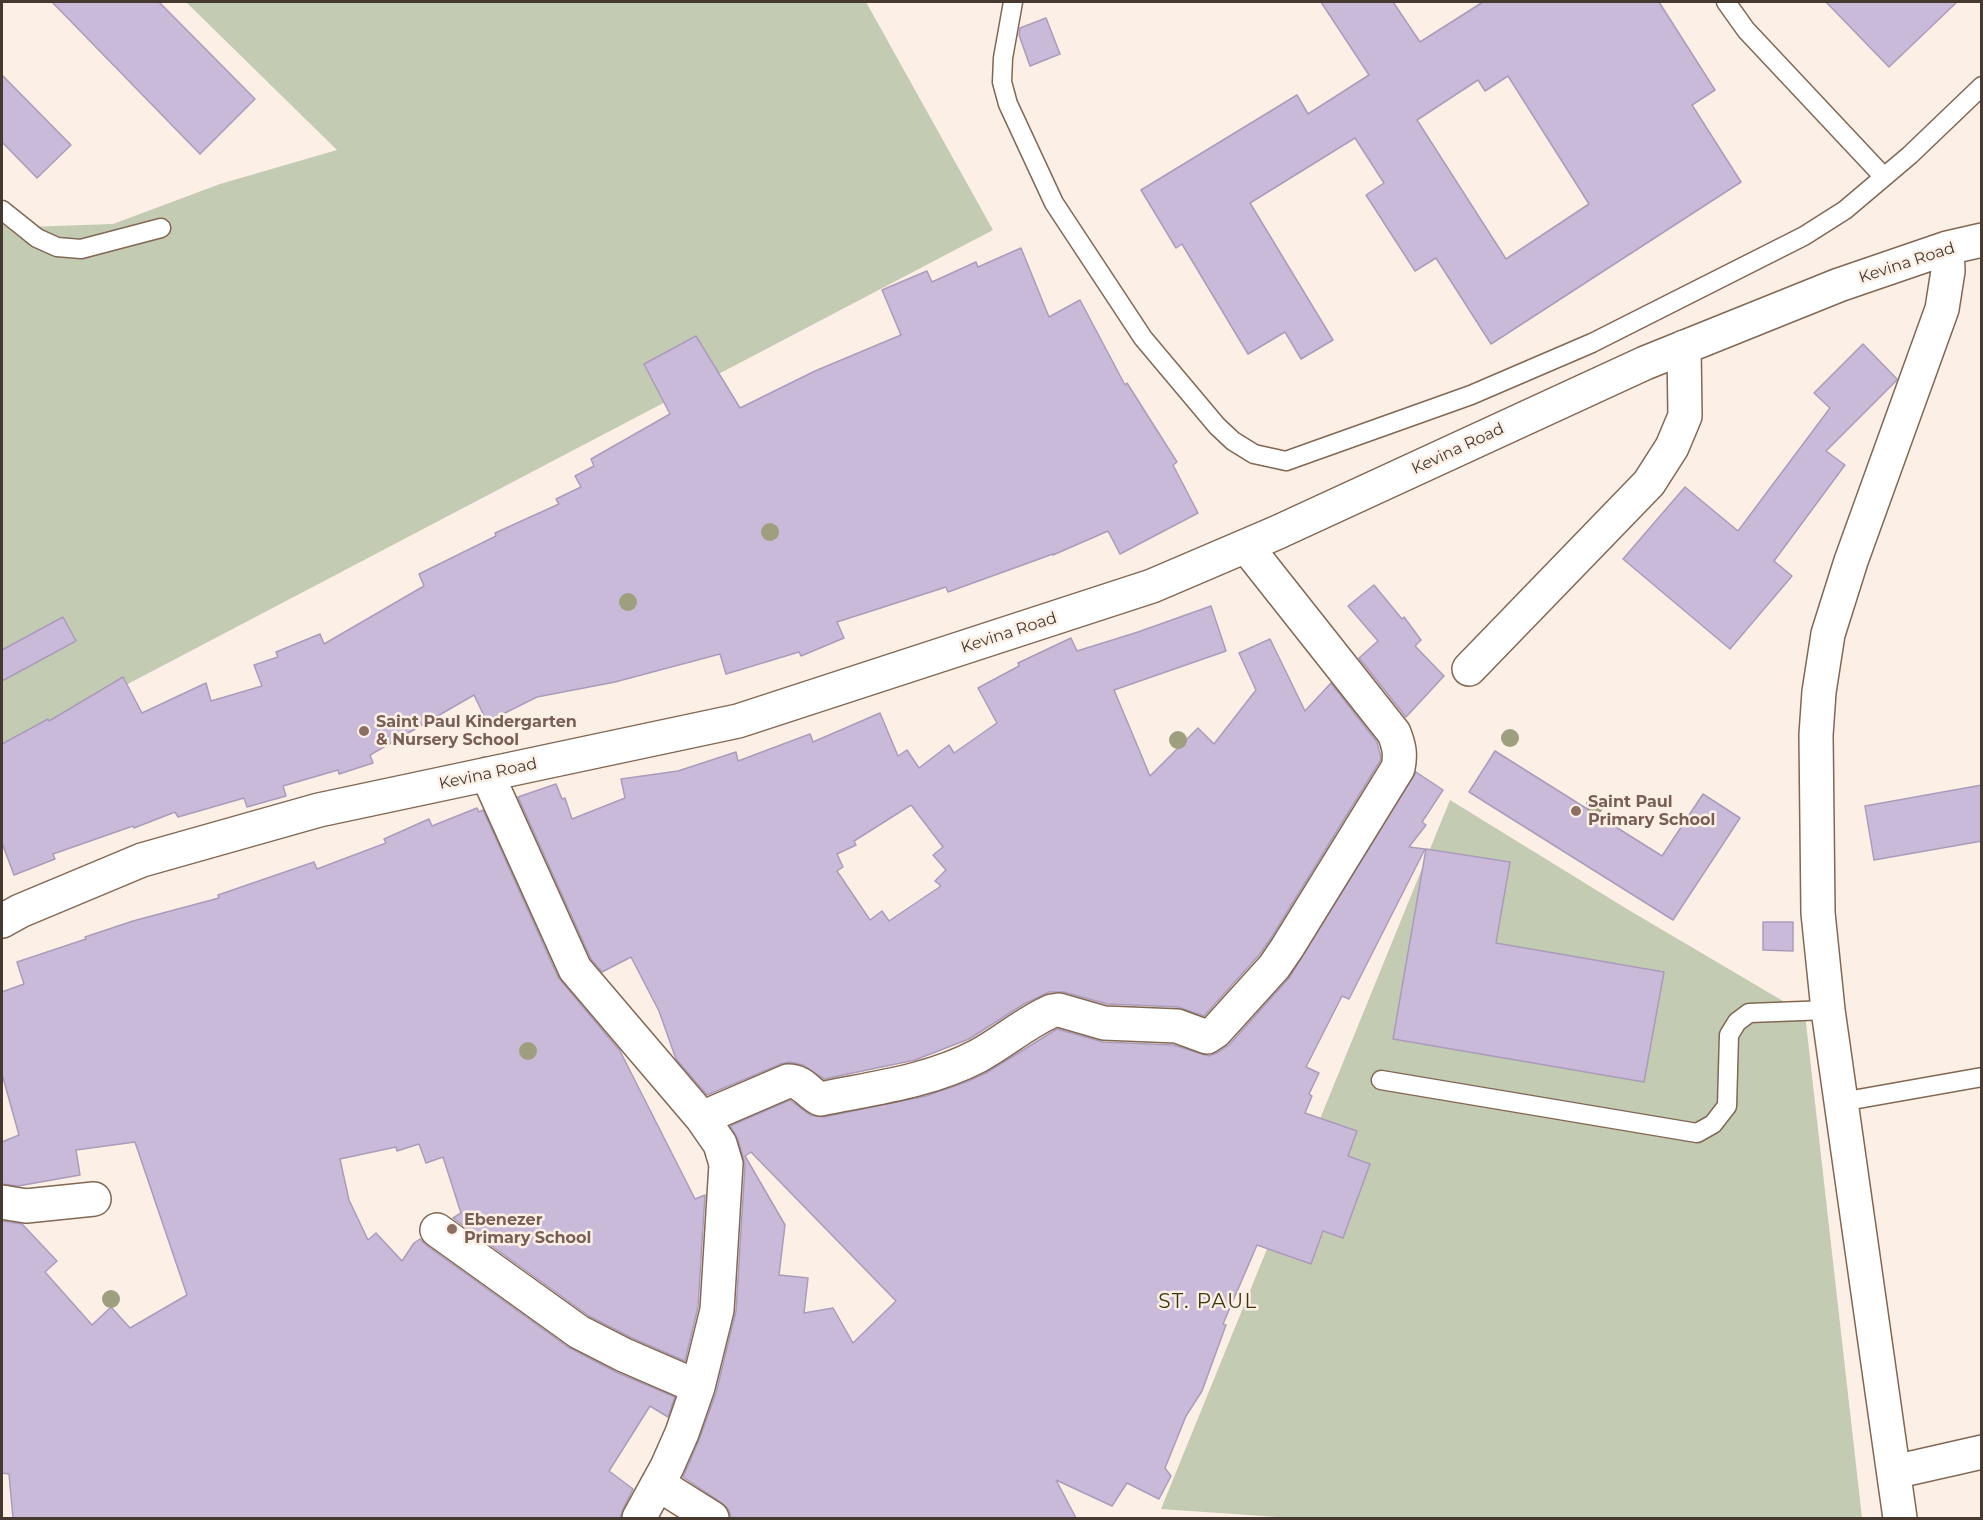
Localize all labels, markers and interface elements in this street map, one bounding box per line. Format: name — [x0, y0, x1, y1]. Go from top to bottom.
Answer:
street label: Kevina Road — [1857, 238, 1957, 288]
street label: Kevina Road — [1409, 419, 1507, 479]
street label: Kevina Road — [959, 608, 1059, 658]
place label: Saint Paul Kindergarten & Nursery School — [376, 712, 577, 750]
marker: Saint Paul Kindergarten & Nursery School — [357, 724, 371, 738]
street label: Kevina Road — [437, 754, 539, 794]
place label: Saint Paul Primary School — [1588, 792, 1715, 830]
marker: Saint Paul Primary School — [1569, 804, 1583, 818]
place label: Ebenezer Primary School — [464, 1210, 591, 1248]
marker: Ebenezer Primary School — [445, 1222, 459, 1236]
district label: ST. PAUL — [1158, 1290, 1258, 1314]

